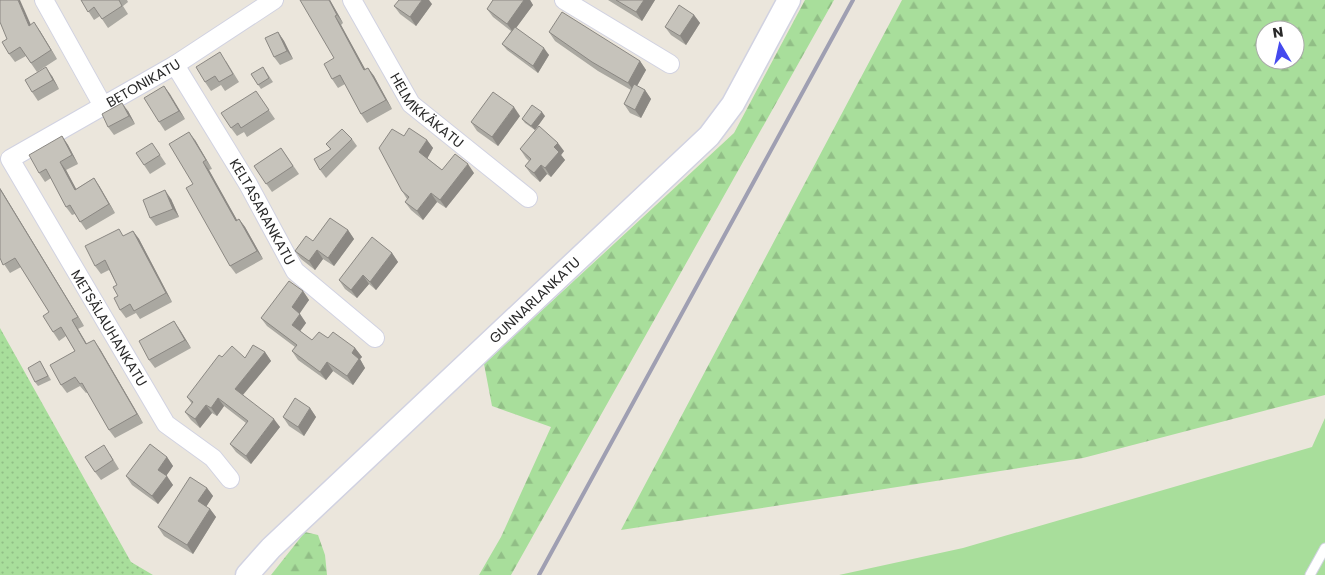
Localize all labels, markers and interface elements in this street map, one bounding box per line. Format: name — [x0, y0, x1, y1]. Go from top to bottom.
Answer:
north arrow — [1255, 20, 1305, 70]
text: N — [1271, 21, 1285, 43]
street label: BETONIKATU — [103, 54, 185, 112]
street label: HELMIKKÄKATU — [385, 69, 468, 153]
street label: KELTASARANKATU — [225, 155, 300, 269]
street label: GUNNARLANKATU — [485, 252, 584, 348]
street label: METSÄLAUHANKATU — [66, 266, 152, 390]

